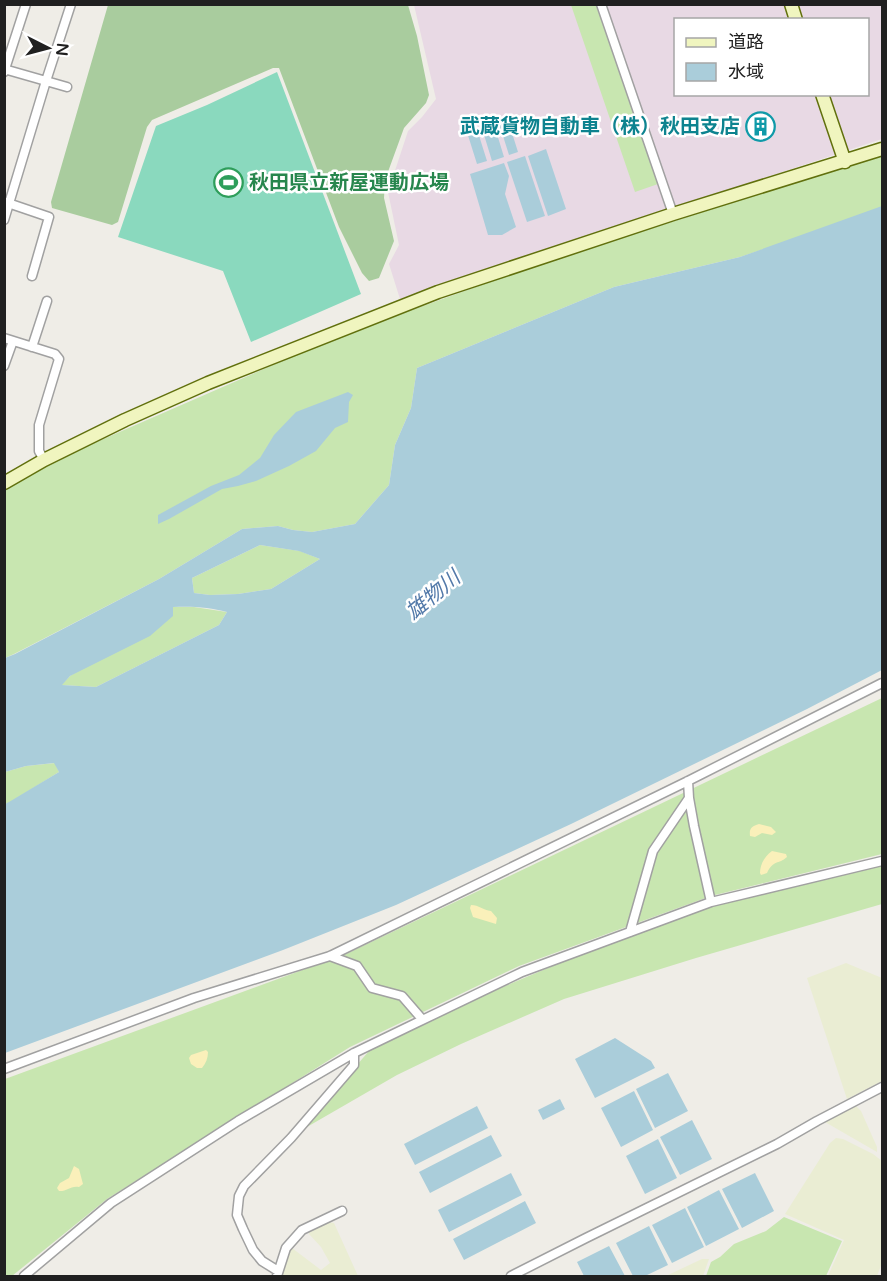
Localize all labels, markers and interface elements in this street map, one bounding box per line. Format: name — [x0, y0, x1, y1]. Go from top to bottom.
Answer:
north arrow — [18, 18, 78, 78]
legend — [674, 18, 869, 96]
text: 道路 — [728, 31, 764, 53]
text: N — [51, 42, 73, 57]
text: 水域 — [728, 61, 764, 83]
building icon: 武蔵貨物自動車（株）秋田支店 — [745, 110, 777, 142]
place label: 武蔵貨物自動車（株）秋田支店 — [460, 115, 740, 139]
sports icon: 秋田県立新屋運動広場 — [212, 166, 244, 198]
place label: 秋田県立新屋運動広場 — [249, 171, 449, 195]
water label: 雄物川 — [401, 564, 467, 625]

